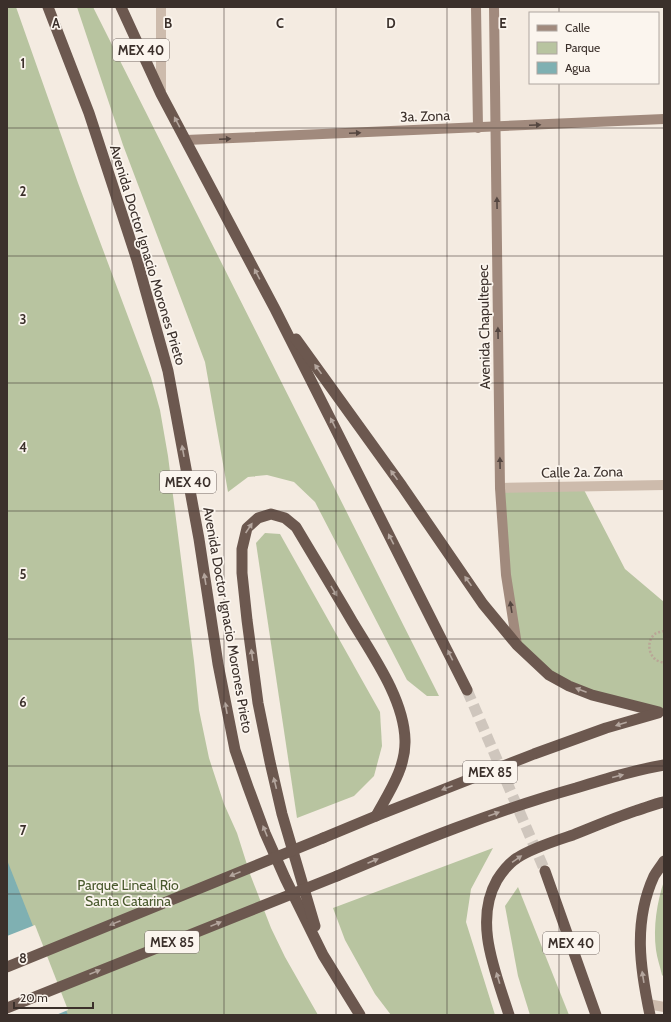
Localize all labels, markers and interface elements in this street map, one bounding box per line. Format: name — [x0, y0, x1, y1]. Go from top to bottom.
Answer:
legend — [529, 12, 659, 84]
text: A — [52, 15, 61, 31]
text: B — [164, 15, 172, 31]
text: C — [276, 15, 284, 31]
text: D — [386, 15, 396, 31]
text: E — [499, 15, 507, 31]
text: Calle — [565, 20, 590, 35]
road number: MEX 40 — [113, 39, 169, 61]
text: Parque — [565, 40, 600, 55]
text: 1 — [21, 55, 25, 71]
text: Agua — [565, 60, 591, 75]
street label: 3a. Zona — [400, 106, 451, 126]
one-way arrow — [173, 117, 180, 128]
one-way arrow — [529, 122, 542, 128]
one-way arrow — [349, 130, 362, 136]
one-way arrow — [219, 135, 231, 142]
street label: Avenida Doctor Ignacio Morones Prieto — [106, 143, 190, 368]
text: 2 — [20, 183, 27, 199]
one-way arrow — [494, 196, 500, 209]
street label: Avenida Chapultepec — [474, 264, 494, 390]
one-way arrow — [254, 269, 260, 280]
text: 3 — [19, 311, 27, 327]
one-way arrow — [495, 326, 501, 339]
one-way arrow — [314, 364, 322, 374]
one-way arrow — [329, 417, 336, 429]
text: 4 — [19, 439, 27, 455]
one-way arrow — [180, 445, 186, 457]
one-way arrow — [497, 456, 503, 469]
street label: Calle 2a. Zona — [541, 462, 623, 482]
one-way arrow — [389, 469, 398, 480]
road number: MEX 40 — [160, 471, 216, 493]
street label: Avenida Doctor Ignacio Morones Prieto — [199, 506, 257, 735]
one-way arrow — [246, 522, 253, 533]
one-way arrow — [388, 533, 394, 545]
text: 5 — [20, 566, 27, 582]
one-way arrow — [202, 573, 208, 585]
one-way arrow — [464, 576, 472, 587]
one-way arrow — [330, 586, 338, 596]
one-way arrow — [508, 601, 514, 613]
one-way arrow — [248, 649, 255, 661]
one-way arrow — [446, 650, 453, 661]
one-way arrow — [574, 687, 586, 693]
text: 6 — [19, 694, 27, 710]
one-way arrow — [223, 701, 229, 714]
one-way arrow — [615, 721, 627, 727]
road number: MEX 85 — [463, 761, 517, 783]
one-way arrow — [612, 772, 624, 778]
one-way arrow — [271, 777, 277, 789]
one-way arrow — [440, 786, 452, 792]
one-way arrow — [488, 811, 500, 817]
text: 7 — [20, 822, 27, 838]
one-way arrow — [261, 825, 267, 837]
one-way arrow — [511, 855, 522, 863]
one-way arrow — [367, 858, 378, 864]
one-way arrow — [229, 872, 241, 878]
park label: Parque Lineal Río Santa Catarina — [77, 876, 179, 910]
one-way arrow — [108, 921, 120, 927]
one-way arrow — [210, 921, 222, 927]
road number: MEX 85 — [145, 931, 199, 953]
road number: MEX 40 — [543, 932, 599, 954]
text: 8 — [19, 950, 27, 966]
one-way arrow — [90, 969, 102, 975]
one-way arrow — [494, 971, 500, 983]
one-way arrow — [640, 971, 646, 983]
scale bar — [14, 984, 93, 1010]
text: 20 m — [20, 990, 48, 1005]

